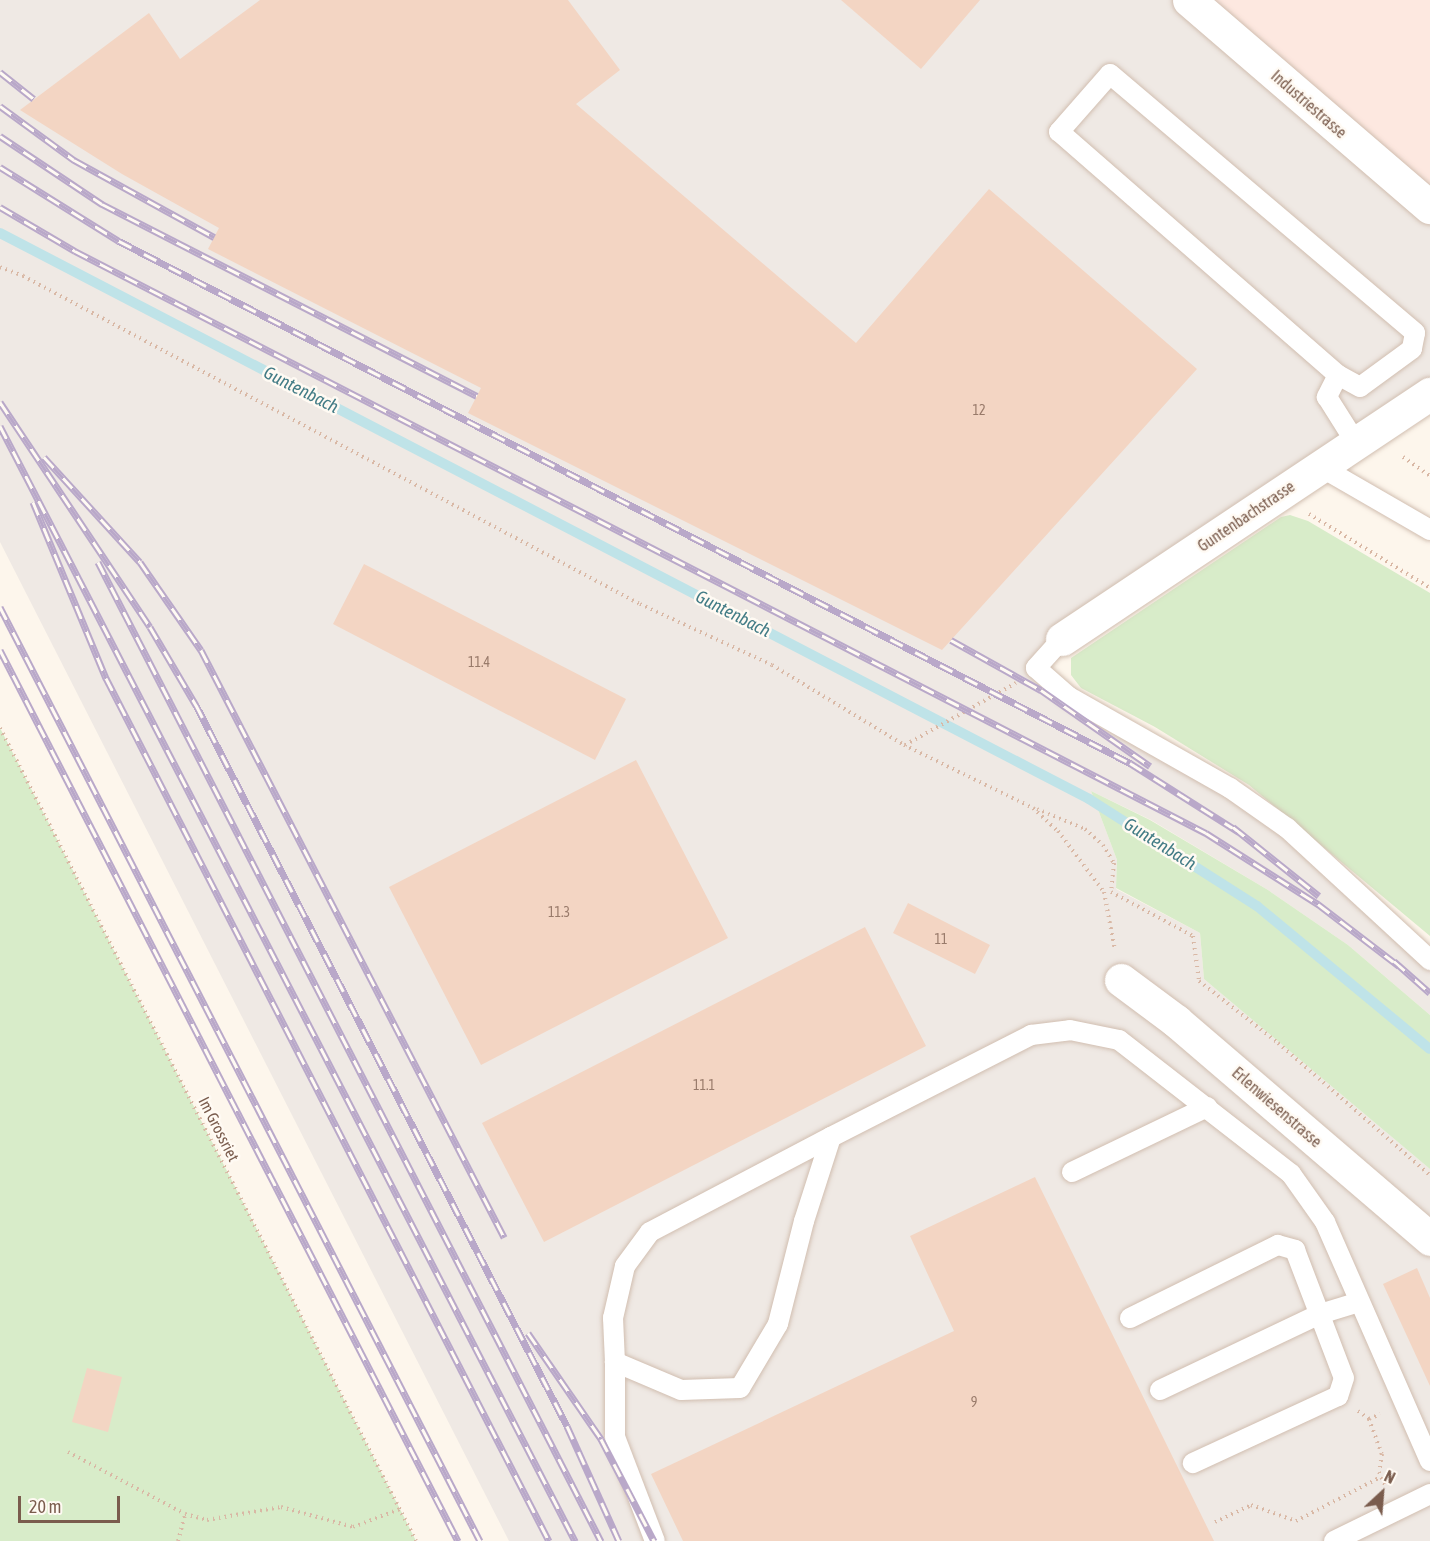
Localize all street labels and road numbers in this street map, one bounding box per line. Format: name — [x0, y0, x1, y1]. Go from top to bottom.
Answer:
street label: Industriestrasse — [1267, 66, 1351, 142]
street label: Guntenbachstrasse — [1194, 477, 1298, 555]
street label: Erlenwiesenstrasse — [1228, 1063, 1326, 1151]
street label: Im Grossriet — [195, 1093, 243, 1165]

